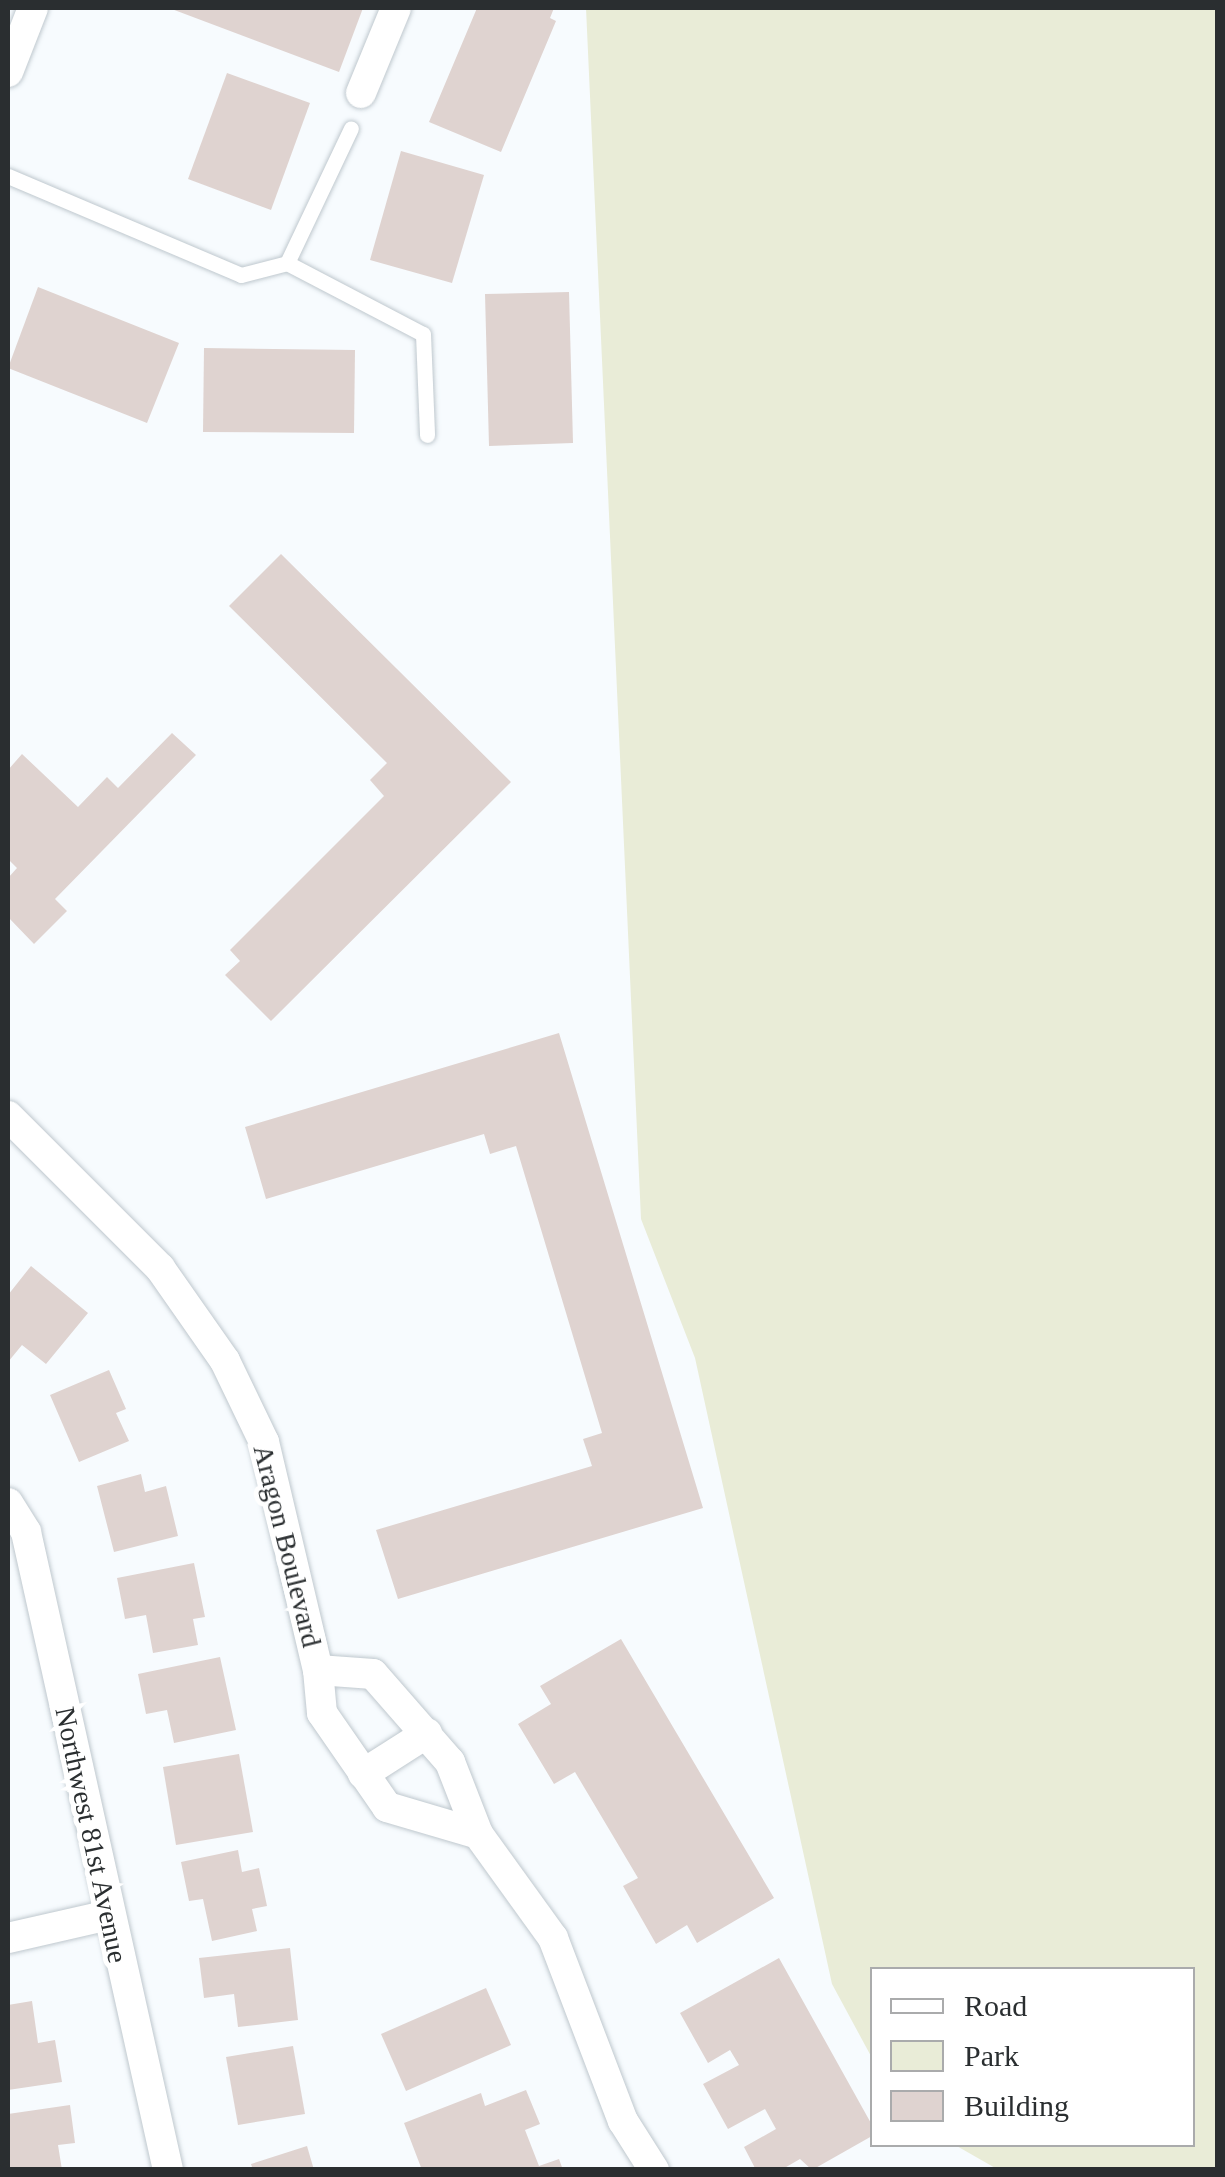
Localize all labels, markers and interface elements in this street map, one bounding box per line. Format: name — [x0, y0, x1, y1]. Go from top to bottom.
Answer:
street label: Aragon Boulevard — [246, 1441, 328, 1651]
street label: Northwest 81st Avenue — [47, 1703, 135, 1967]
legend — [870, 1967, 1195, 2147]
text: Road — [964, 1989, 1027, 2022]
text: Park — [964, 2039, 1019, 2072]
text: Building — [964, 2089, 1069, 2122]

